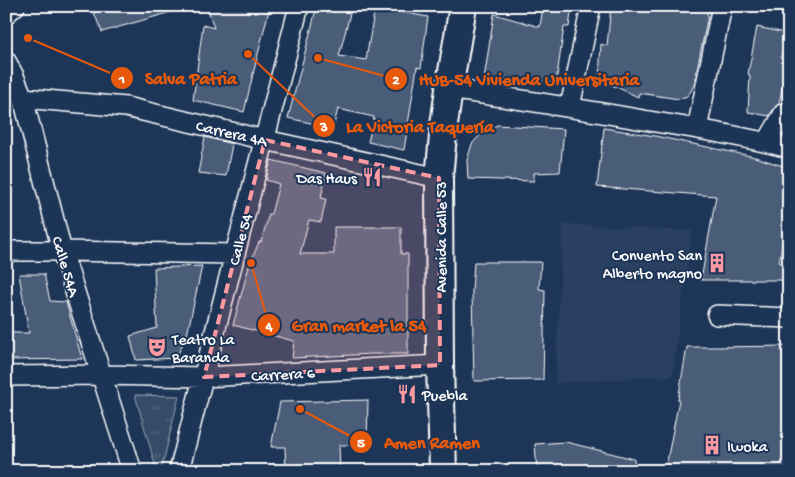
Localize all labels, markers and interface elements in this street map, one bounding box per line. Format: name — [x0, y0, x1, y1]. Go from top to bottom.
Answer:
callout: Salva Patria — [110, 61, 247, 94]
callout: HUB-54 Vivienda Universitaria — [383, 63, 649, 96]
text: Salva Patria — [145, 70, 238, 91]
text: 1 — [118, 71, 125, 89]
text: HUB-54 Vivienda Universitaria — [419, 71, 640, 92]
text: 2 — [392, 72, 400, 90]
callout: La Victoria Taquería — [311, 109, 504, 142]
street label: Carrera 4A — [194, 118, 270, 153]
text: La Victoria Taquería — [346, 118, 495, 139]
text: 3 — [319, 119, 328, 137]
restaurant icon: Das Haus — [361, 166, 383, 188]
place label: Das Haus — [296, 171, 358, 190]
street label: Avenida Calle 53 — [434, 181, 453, 293]
street label: Calle 54 — [226, 212, 258, 268]
street label: Calle 54A — [45, 235, 82, 301]
place label: Convento San Alberto magno — [603, 248, 702, 285]
building icon: Convento San Alberto magno — [706, 252, 728, 274]
callout: Gran market la 54 — [257, 308, 437, 341]
text: Gran market la 54 — [292, 317, 427, 338]
text: 4 — [264, 318, 273, 336]
place label: Teatro La Baranda — [171, 332, 235, 369]
theatre icon: Teatro La Baranda — [146, 336, 168, 358]
street label: Carrera 6 — [251, 365, 316, 388]
restaurant icon: Puebla — [396, 383, 418, 405]
place label: Puebla — [421, 388, 469, 407]
callout: Amen Ramen — [349, 425, 489, 458]
text: Amen Ramen — [383, 434, 480, 455]
building icon: Iwoka — [701, 434, 723, 456]
text: 5 — [357, 435, 365, 453]
place label: Iwoka — [727, 439, 769, 458]

